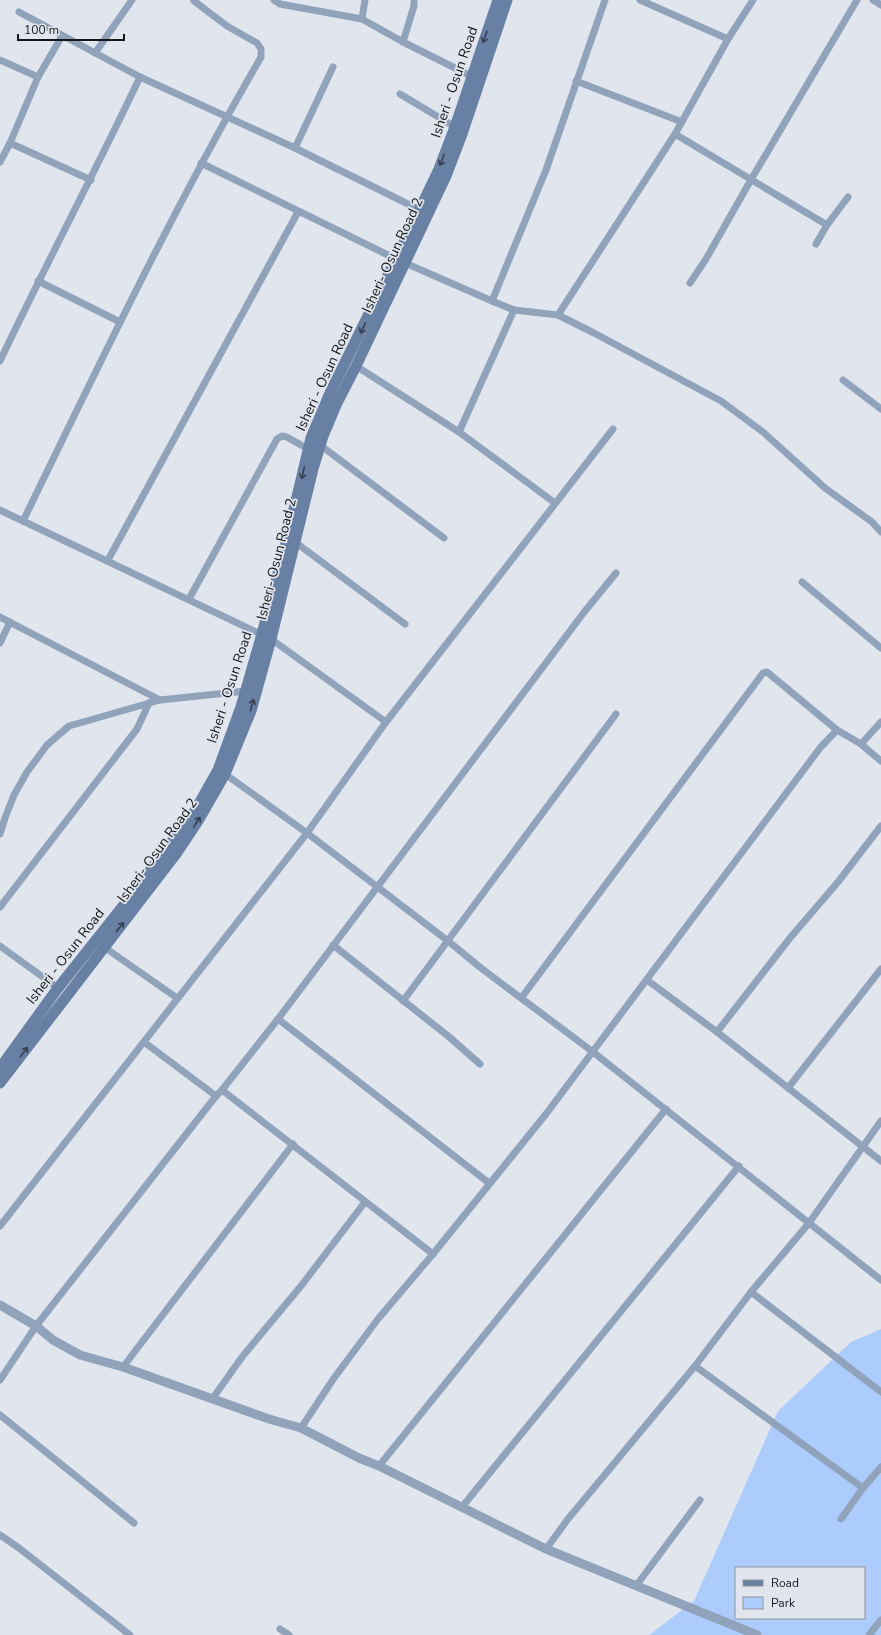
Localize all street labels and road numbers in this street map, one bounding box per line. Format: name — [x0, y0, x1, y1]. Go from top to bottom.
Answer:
street label: Isheri - Osun Road — [427, 24, 482, 140]
street label: Isheri- Osun Road 2 — [357, 195, 427, 316]
street label: Isheri - Osun Road — [291, 320, 358, 434]
street label: Isheri- Osun Road 2 — [252, 496, 301, 622]
street label: Isheri - Osun Road — [202, 629, 257, 746]
street label: Isheri- Osun Road 2 — [113, 794, 202, 906]
street label: Isheri - Osun Road — [22, 905, 109, 1008]

